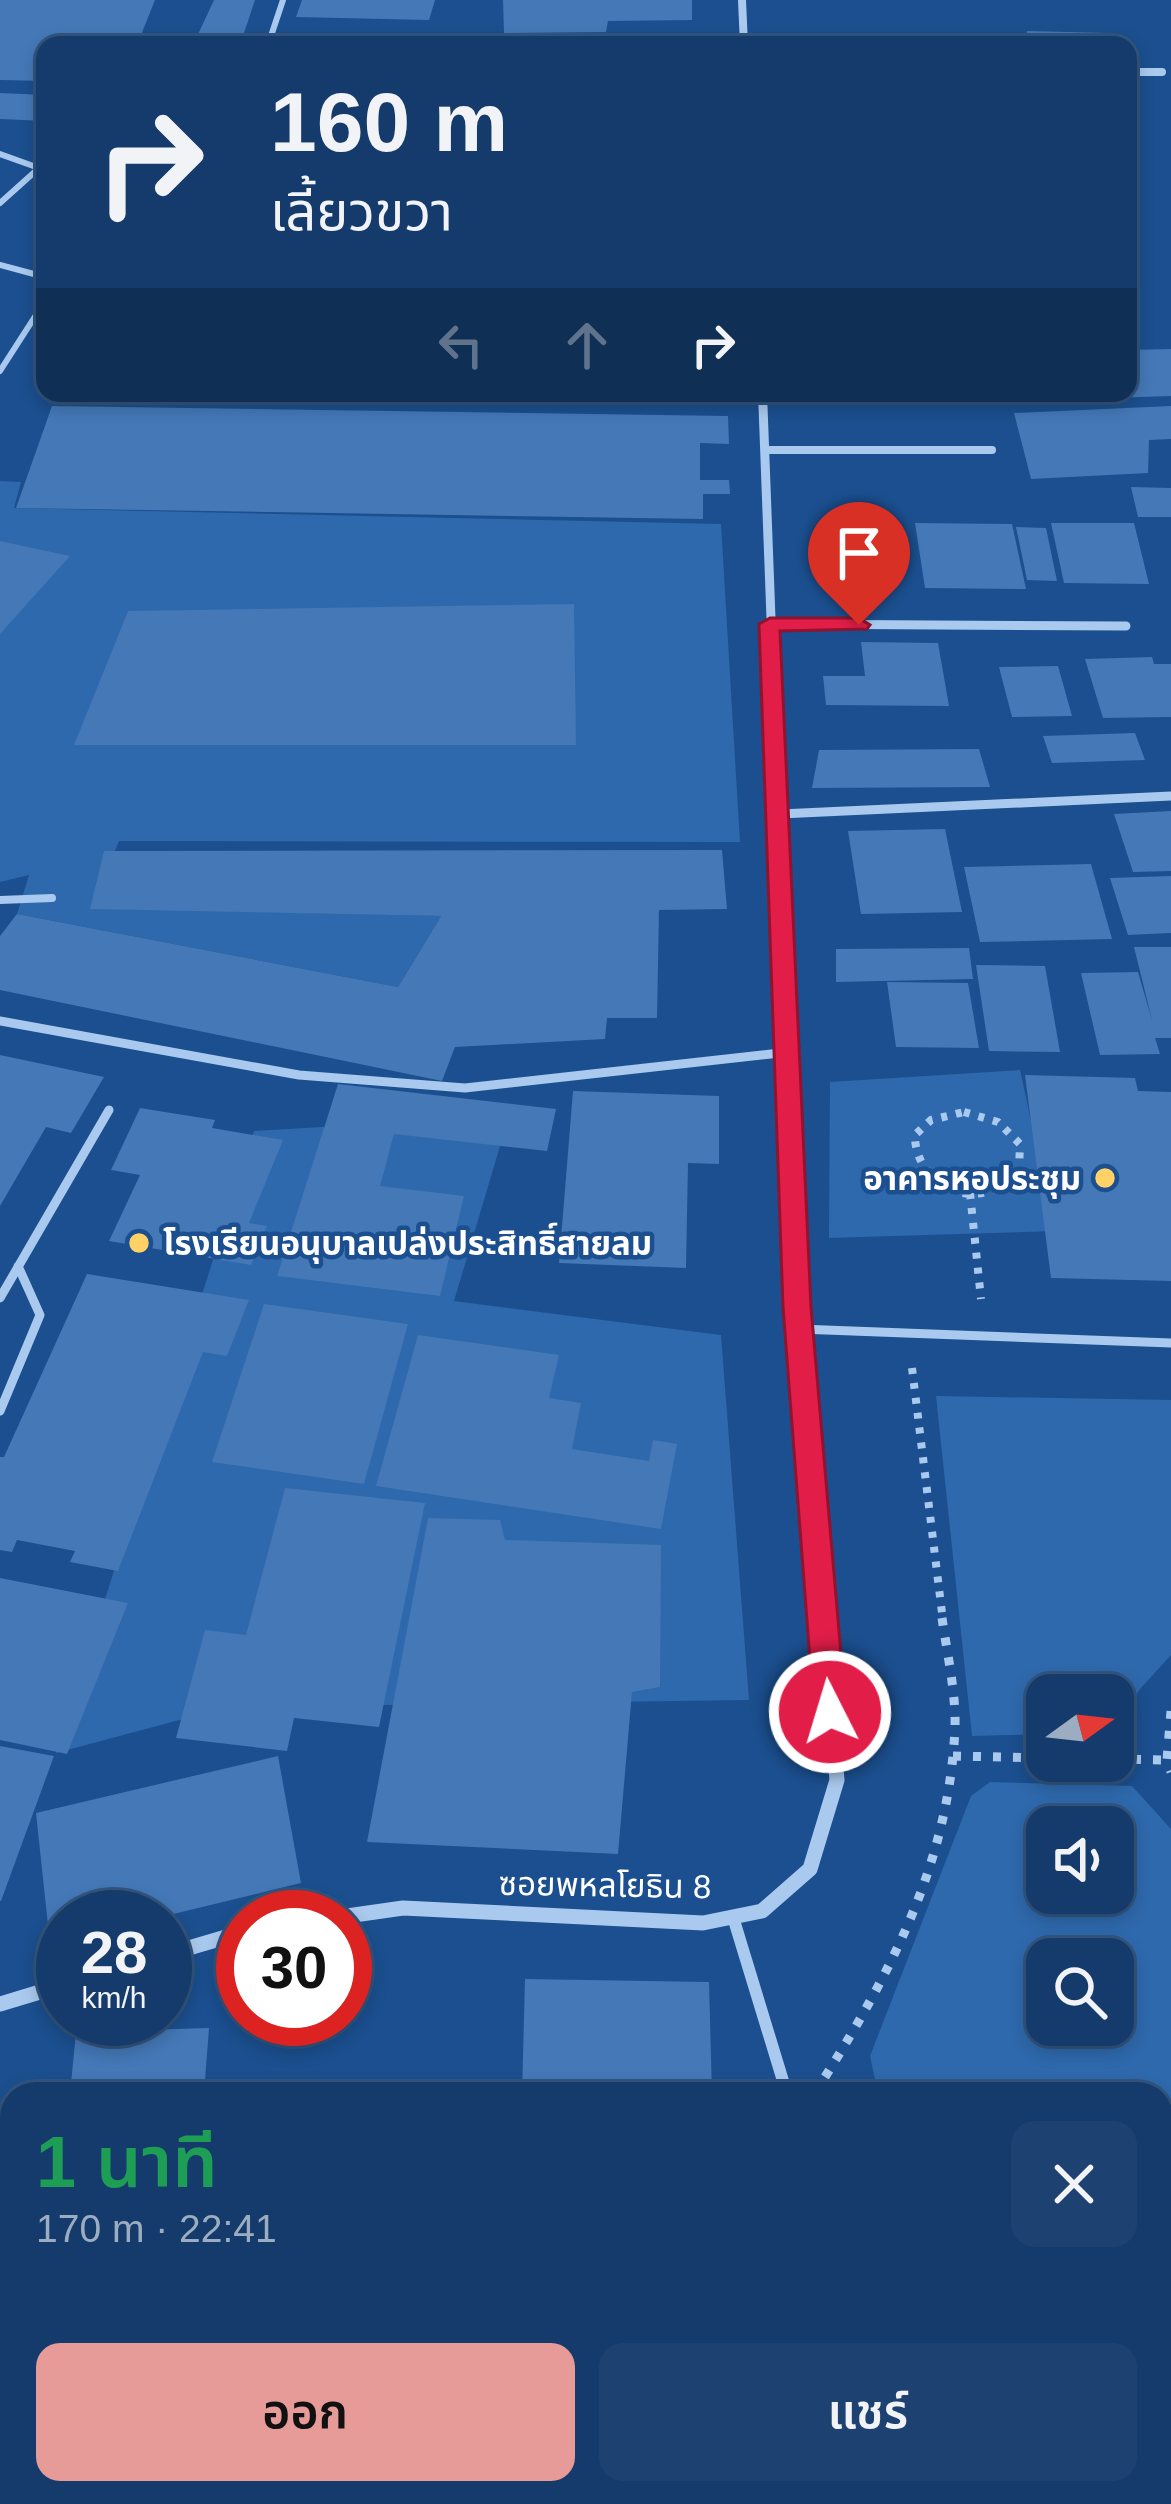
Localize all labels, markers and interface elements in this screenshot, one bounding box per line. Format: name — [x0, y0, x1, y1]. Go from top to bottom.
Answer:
text: 160 m — [270, 75, 508, 169]
icon: right — [72, 84, 228, 240]
text: เลี้ยวขวา — [270, 181, 453, 241]
icon: left — [428, 312, 494, 378]
icon: ahead — [554, 312, 620, 378]
icon: right — [680, 312, 746, 378]
pin — [808, 502, 910, 625]
icon: arrive — [826, 520, 892, 586]
place label: อาคารหอประชุม — [863, 1160, 1081, 1199]
marker: อาคารหอประชุม — [1092, 1165, 1118, 1191]
place label: โรงเรียนอนุบาลเปล่งประสิทธิ์สายลม — [163, 1222, 652, 1264]
marker: โรงเรียนอนุบาลเปล่งประสิทธิ์สายลม — [126, 1230, 152, 1256]
position arrow — [767, 1649, 893, 1775]
north arrow — [1026, 1674, 1134, 1782]
map controls — [1026, 1674, 1134, 2046]
button: sound — [1026, 1806, 1134, 1914]
street label: ซอยพหลโยธิน 8 — [498, 1865, 712, 1905]
speed limit sign: 30 — [216, 1890, 372, 2046]
text: 28 — [81, 1919, 147, 1986]
button: search — [1026, 1938, 1134, 2046]
text: km/h — [81, 1981, 147, 2014]
button: close — [1011, 2121, 1137, 2247]
text: 1 นาที — [36, 2122, 218, 2202]
text: 170 m · 22:41 — [36, 2207, 277, 2250]
button: ออก — [36, 2343, 575, 2481]
button: แชร์ — [599, 2343, 1137, 2481]

